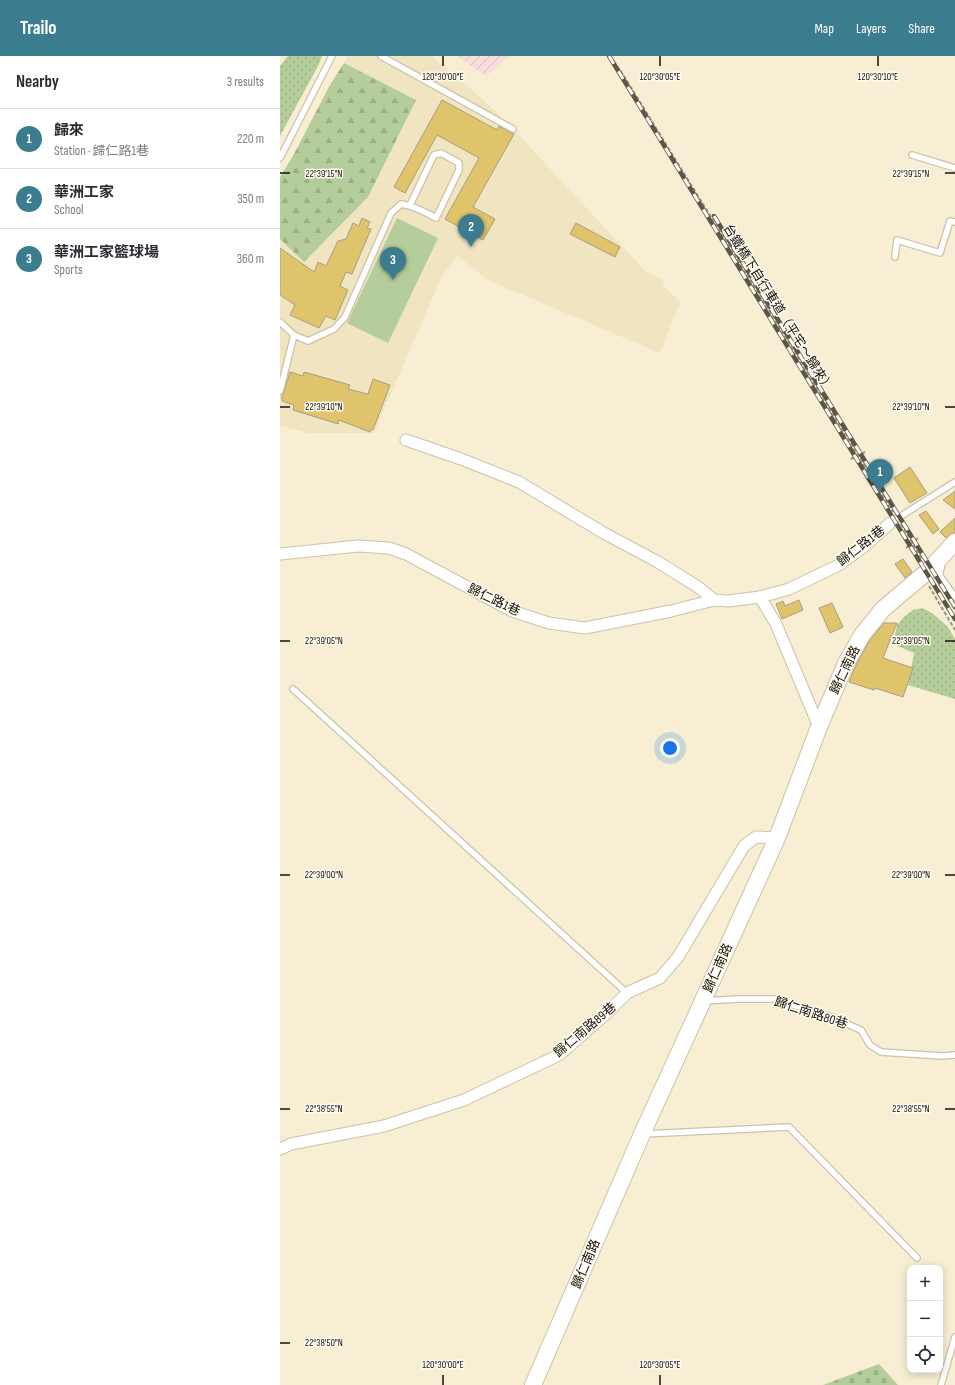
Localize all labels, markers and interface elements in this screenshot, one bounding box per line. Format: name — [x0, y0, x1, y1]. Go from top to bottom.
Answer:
text: Trailo — [20, 17, 57, 40]
text: Map — [814, 20, 834, 37]
text: Layers — [856, 20, 886, 37]
text: Share — [908, 20, 935, 37]
text: 120°30'00"E — [422, 71, 464, 83]
text: 120°30'05"E — [640, 71, 680, 83]
text: 120°30'10"E — [858, 71, 898, 83]
text: Nearby — [16, 72, 59, 92]
text: 3 results — [227, 74, 264, 90]
text: 歸來 — [54, 121, 84, 140]
text: 1 — [26, 131, 32, 147]
text: 220 m — [237, 131, 264, 147]
text: Station · 歸仁路1巷 — [54, 143, 149, 159]
text: 22°39'15"N — [306, 168, 342, 180]
text: 22°39'15"N — [893, 168, 929, 180]
text: 華洲工家 — [54, 183, 114, 202]
text: 2 — [26, 191, 32, 207]
text: 350 m — [237, 191, 264, 207]
text: School — [54, 202, 84, 218]
pin: 2 — [458, 214, 484, 247]
street label: 台鐵橋下自行車道（平宅～歸來） — [720, 221, 836, 395]
text: 華洲工家籃球場 — [54, 243, 159, 262]
pin: 3 — [380, 247, 406, 280]
text: 3 — [26, 251, 32, 267]
text: 360 m — [237, 251, 264, 267]
text: Sports — [54, 262, 83, 278]
text: 22°39'10"N — [305, 401, 343, 413]
text: 22°39'10"N — [892, 401, 930, 413]
pin: 1 — [867, 459, 893, 492]
street label: 歸仁路1巷 — [834, 522, 888, 570]
street label: 歸仁路1巷 — [465, 580, 523, 620]
text: 22°39'05"N — [305, 635, 343, 647]
text: 22°39'05"N — [892, 635, 930, 647]
street label: 歸仁南路 — [826, 643, 864, 697]
your location — [660, 738, 680, 758]
text: 22°39'00"N — [305, 869, 343, 881]
text: 22°39'00"N — [892, 869, 930, 881]
street label: 歸仁南路 — [700, 941, 736, 995]
street label: 歸仁南路80巷 — [772, 994, 850, 1032]
street label: 歸仁南路89巷 — [551, 999, 619, 1061]
text: 22°38'55"N — [305, 1103, 343, 1115]
text: 22°38'55"N — [892, 1103, 930, 1115]
street label: 歸仁南路 — [568, 1237, 604, 1291]
map controls — [907, 1265, 943, 1373]
button: + — [907, 1265, 943, 1301]
button: − — [907, 1301, 943, 1337]
text: 22°38'50"N — [305, 1337, 343, 1349]
button: locate — [907, 1337, 943, 1373]
text: 120°30'00"E — [422, 1359, 464, 1371]
text: 120°30'05"E — [640, 1359, 680, 1371]

